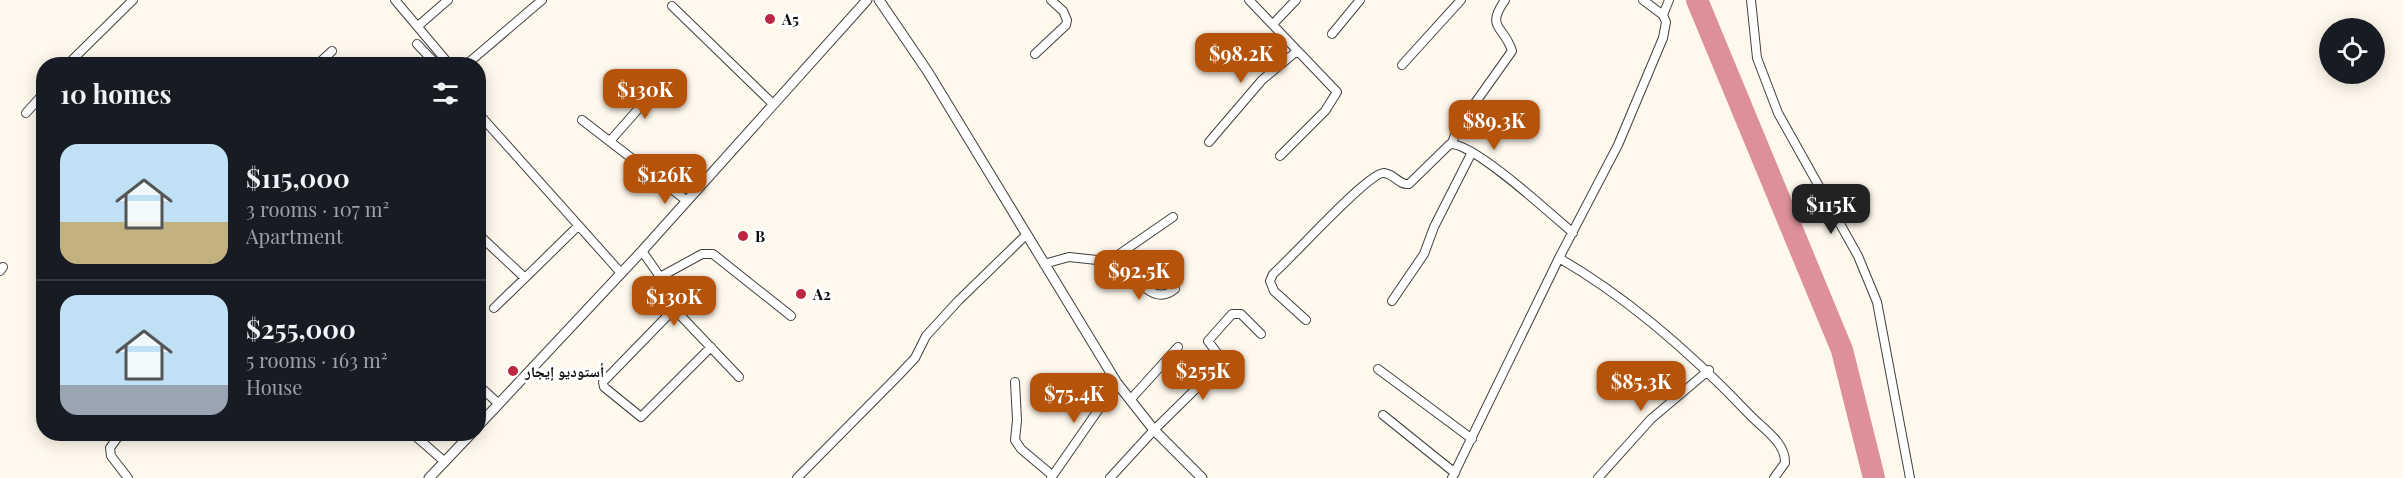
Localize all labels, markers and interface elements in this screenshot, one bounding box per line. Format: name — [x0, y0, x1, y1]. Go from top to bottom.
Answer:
place label: A5 — [781, 9, 799, 29]
marker: A5 — [763, 12, 777, 26]
map controls — [2319, 18, 2385, 84]
button: locate — [2319, 18, 2385, 84]
pin: $98.2K — [1192, 33, 1290, 84]
text: $98.2K — [1209, 39, 1273, 66]
pin: $130K — [603, 69, 687, 120]
text: $130K — [617, 75, 673, 102]
text: 10 homes — [60, 76, 172, 111]
icon: filters — [429, 77, 462, 110]
pin: $89.3K — [1445, 100, 1543, 151]
text: $89.3K — [1463, 106, 1525, 133]
pin: $126K — [623, 154, 707, 205]
text: $115,000 — [246, 160, 350, 195]
text: $126K — [637, 160, 693, 187]
icon: home — [108, 168, 180, 240]
pin: $115K — [1789, 184, 1873, 235]
text: $115K — [1806, 190, 1856, 217]
text: 3 rooms · 107 m² — [246, 195, 389, 222]
text: Apartment — [246, 222, 343, 249]
place label: B — [755, 226, 765, 246]
marker: B — [736, 229, 750, 243]
pin: $92.5K — [1090, 250, 1188, 301]
text: $92.5K — [1108, 256, 1170, 283]
pin: $130K — [632, 276, 716, 327]
text: $130K — [646, 282, 702, 309]
place label: A2 — [812, 284, 831, 304]
marker: A2 — [794, 287, 808, 301]
text: $255,000 — [246, 311, 356, 346]
icon: home — [108, 319, 180, 391]
text: 5 rooms · 163 m² — [246, 346, 388, 373]
pin: $255K — [1161, 350, 1245, 401]
text: $255K — [1176, 356, 1230, 383]
place label: أستوديو إيجار — [524, 361, 604, 381]
pin: $85.3K — [1592, 361, 1690, 412]
marker: أستوديو إيجار — [506, 364, 520, 378]
text: $85.3K — [1611, 367, 1671, 394]
text: House — [246, 373, 302, 400]
pin: $75.4K — [1025, 373, 1123, 424]
text: $75.4K — [1044, 379, 1104, 406]

